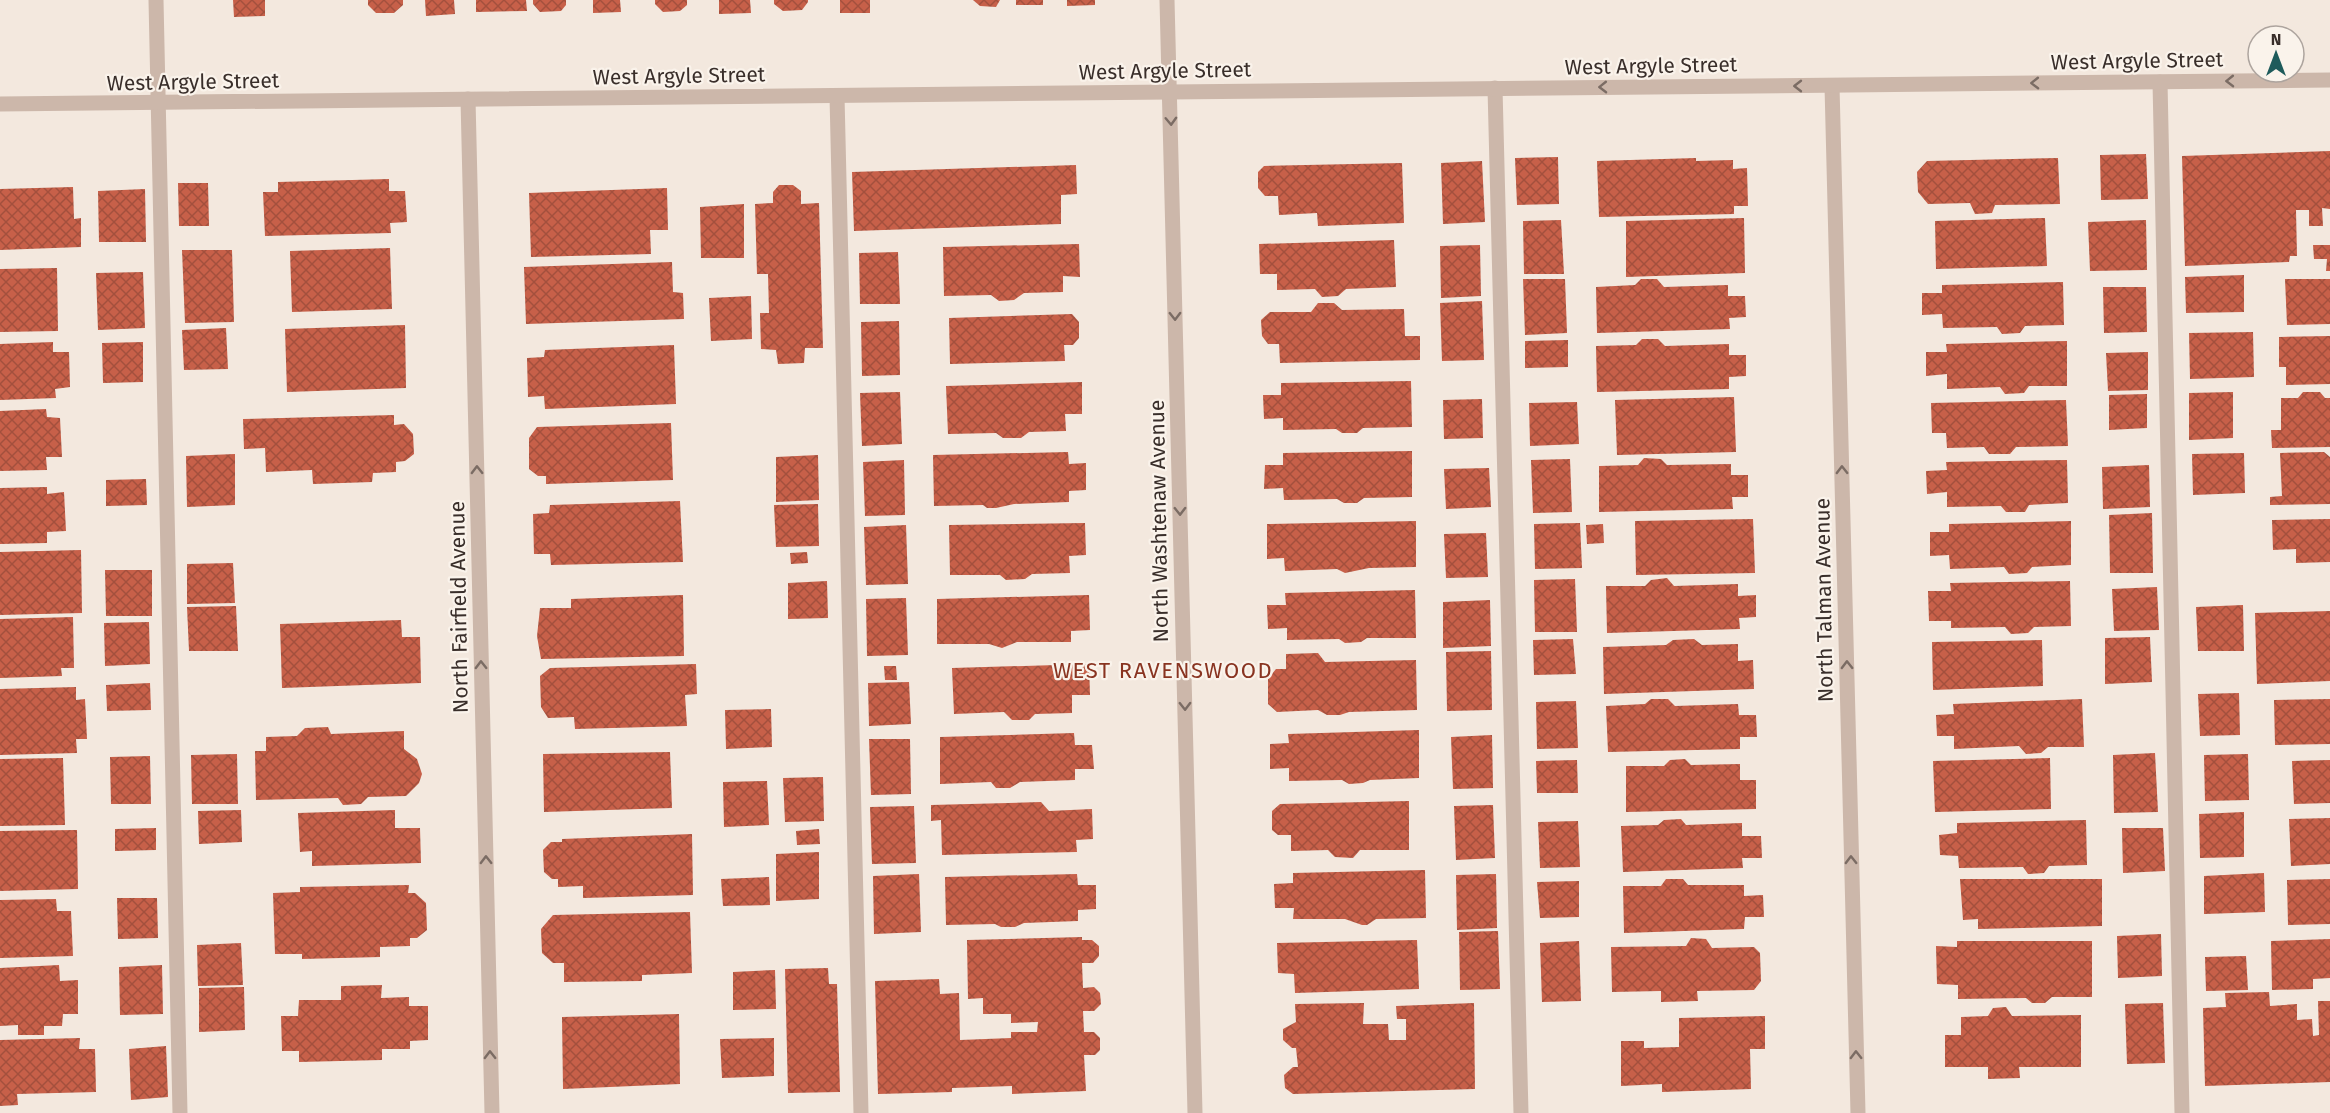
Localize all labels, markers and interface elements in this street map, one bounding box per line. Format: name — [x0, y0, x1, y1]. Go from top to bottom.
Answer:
north arrow — [2246, 24, 2306, 84]
text: N — [2271, 30, 2281, 49]
street label: West Argyle Street — [2050, 46, 2224, 76]
street label: West Argyle Street — [1564, 51, 1738, 81]
street label: West Argyle Street — [1078, 56, 1252, 86]
street label: West Argyle Street — [592, 61, 766, 91]
street label: West Argyle Street — [106, 67, 280, 97]
one-way arrow — [2225, 75, 2234, 87]
one-way arrow — [2030, 77, 2039, 89]
one-way arrow — [1793, 80, 1802, 92]
one-way arrow — [1598, 81, 1607, 93]
one-way arrow — [1164, 117, 1177, 126]
one-way arrow — [1169, 312, 1182, 321]
street label: North Washtenaw Avenue — [1144, 399, 1174, 643]
one-way arrow — [471, 465, 483, 474]
one-way arrow — [1835, 465, 1848, 474]
street label: North Talman Avenue — [1809, 498, 1839, 702]
street label: North Fairfield Avenue — [444, 501, 474, 713]
one-way arrow — [1174, 507, 1187, 516]
district label: WEST RAVENSWOOD — [1053, 657, 1273, 684]
one-way arrow — [475, 660, 488, 669]
one-way arrow — [1840, 660, 1853, 669]
one-way arrow — [1179, 702, 1191, 711]
one-way arrow — [479, 855, 492, 864]
one-way arrow — [1845, 855, 1858, 864]
one-way arrow — [484, 1050, 496, 1059]
one-way arrow — [1850, 1050, 1863, 1059]

